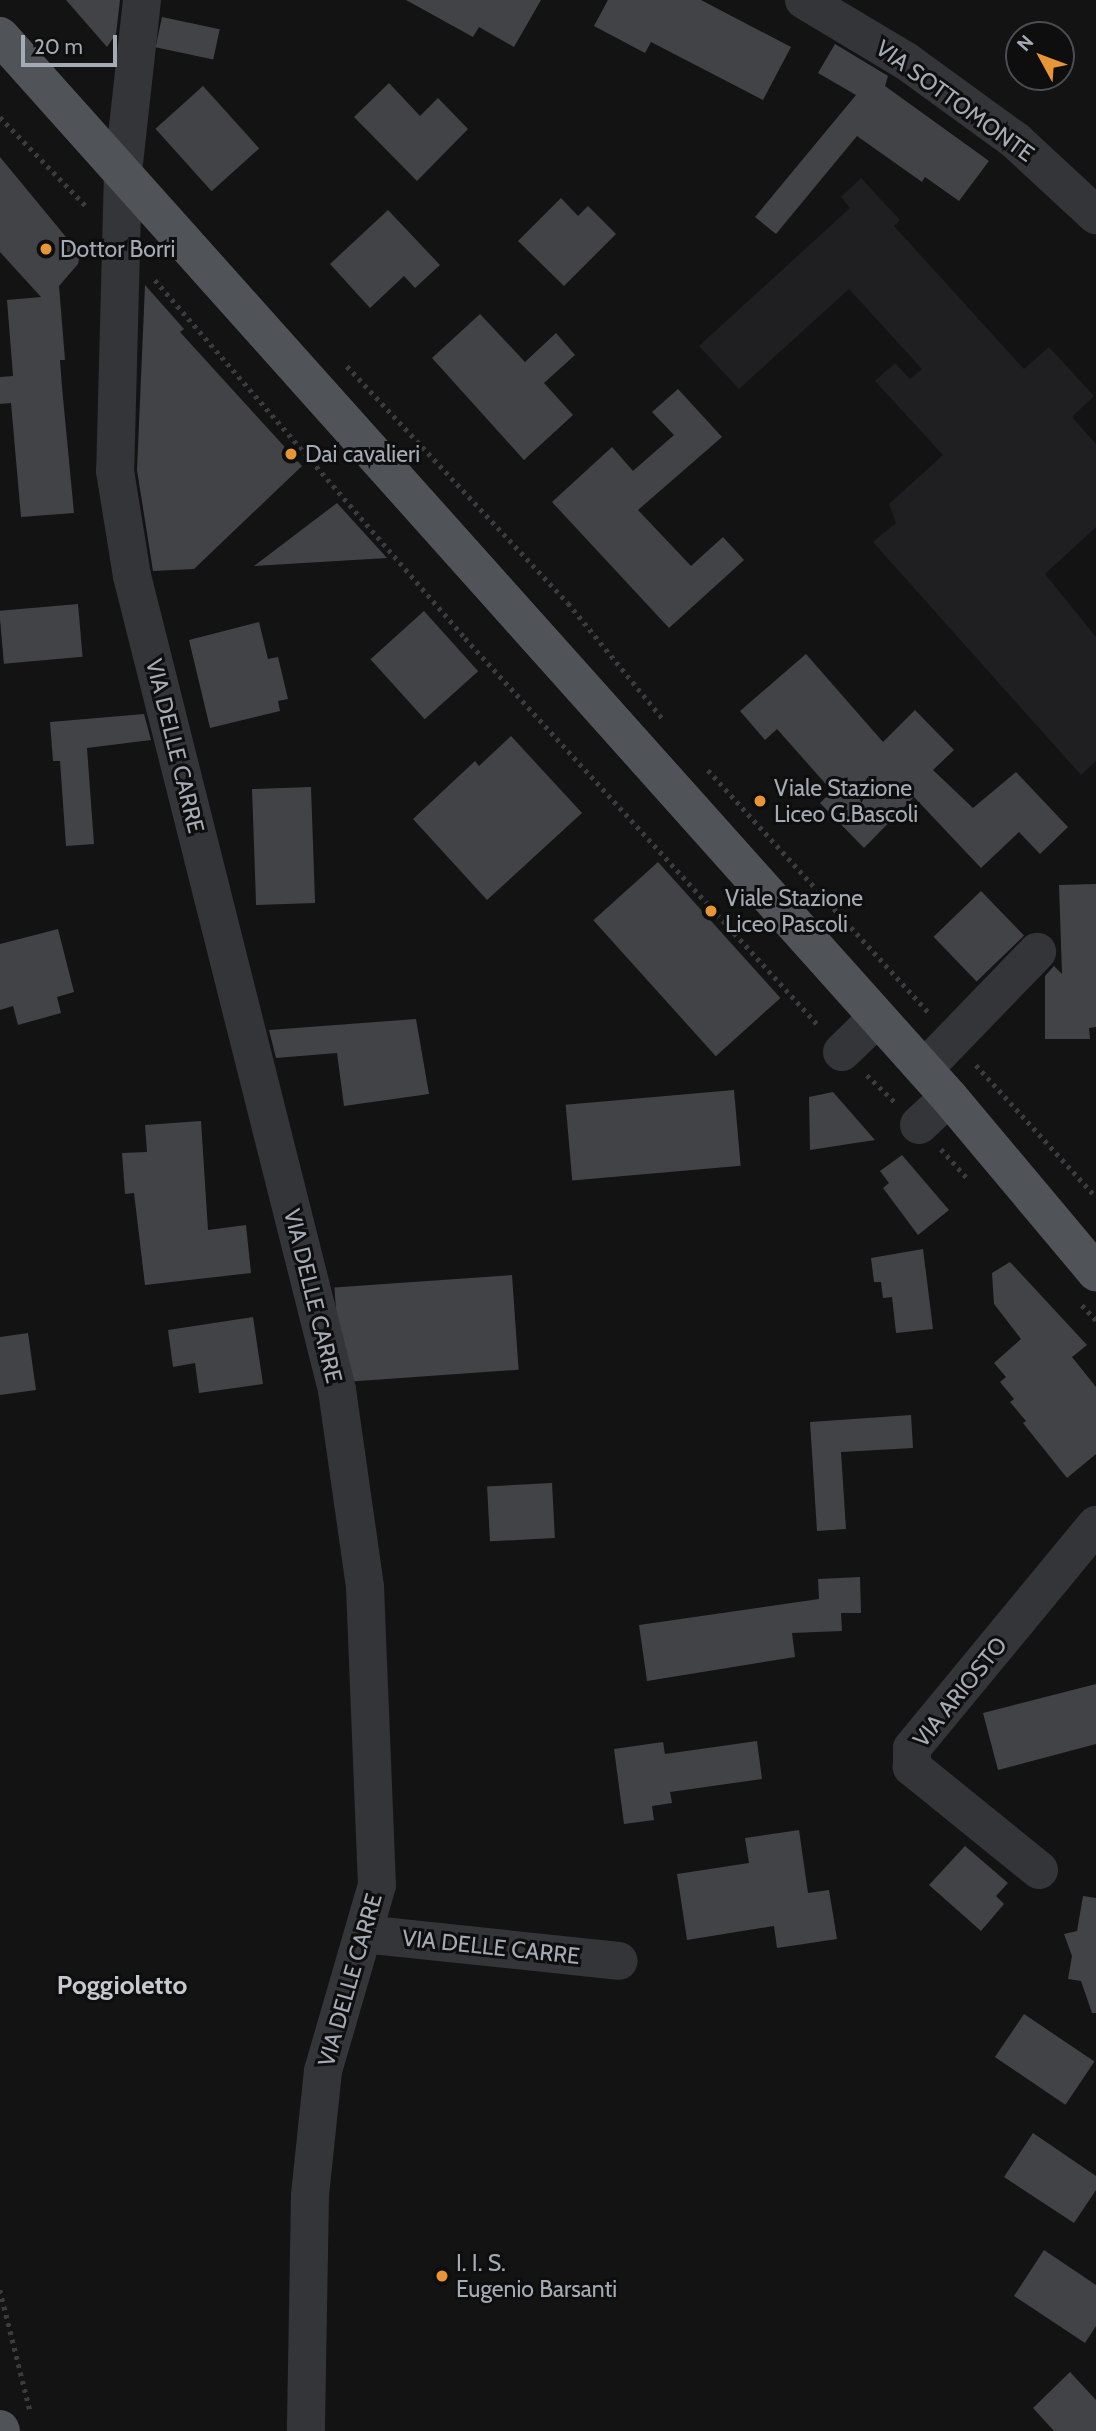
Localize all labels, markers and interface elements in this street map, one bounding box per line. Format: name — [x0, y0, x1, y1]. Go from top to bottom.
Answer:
scale bar — [24, 21, 121, 65]
north arrow — [1005, 21, 1075, 91]
text: 20 m — [34, 34, 83, 59]
street label: VIA SOTTOMONTE — [870, 34, 1040, 168]
place label: Dottor Borri — [60, 235, 175, 263]
marker: Dottor Borri — [38, 241, 54, 257]
place label: Dai cavalieri — [305, 440, 420, 468]
marker: Dai cavalieri — [283, 446, 299, 462]
street label: VIA DELLE CARRE — [140, 656, 210, 836]
place label: Viale Stazione Liceo G.Bascoli — [774, 774, 918, 828]
marker: Viale Stazione Liceo G.Bascoli — [752, 793, 768, 809]
place label: Viale Stazione Liceo Pascoli — [725, 884, 863, 938]
marker: Viale Stazione Liceo Pascoli — [703, 903, 719, 919]
street label: VIA DELLE CARRE — [278, 1206, 348, 1386]
street label: VIA ARIOSTO — [907, 1631, 1013, 1753]
street label: VIA DELLE CARRE — [312, 1890, 388, 2070]
street label: VIA DELLE CARRE — [401, 1924, 581, 1970]
district label: Poggioletto — [57, 1970, 187, 2002]
place label: I. I. S. Eugenio Barsanti — [456, 2249, 617, 2303]
marker: I. I. S. Eugenio Barsanti — [434, 2268, 450, 2284]

